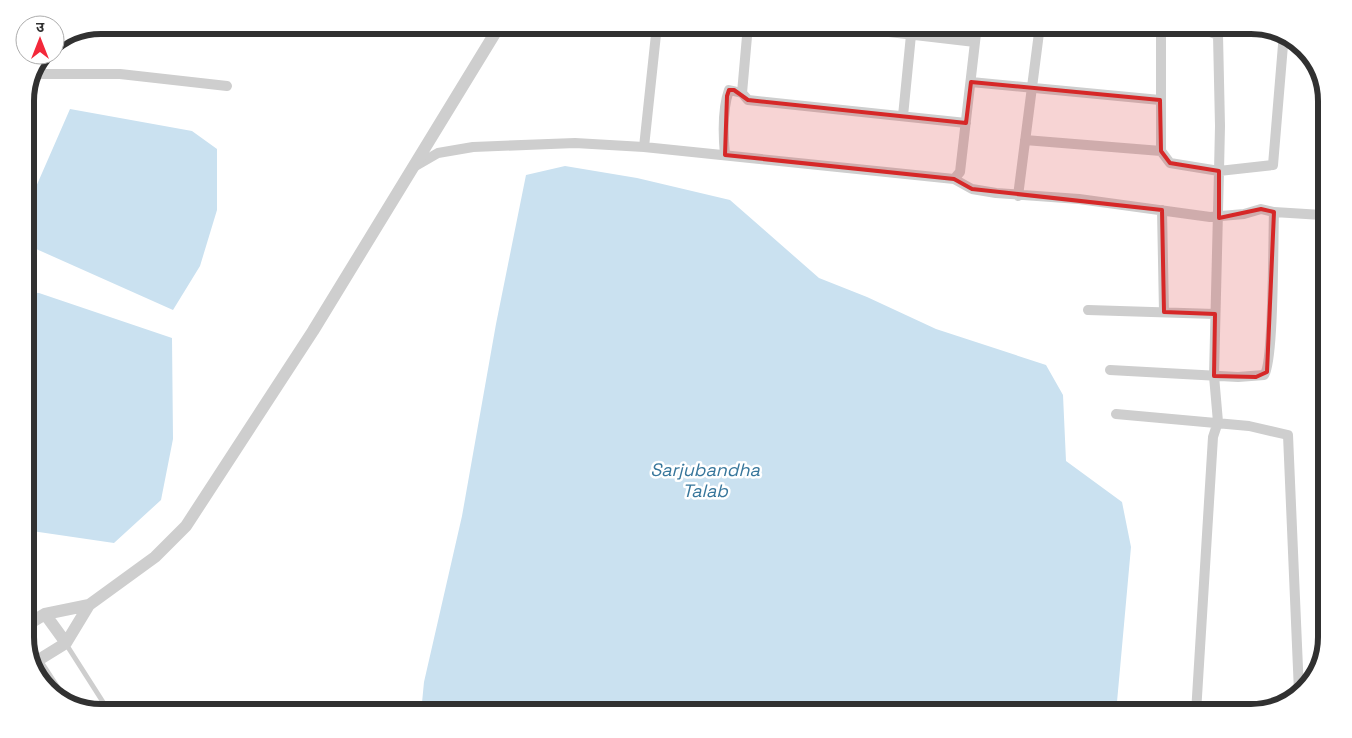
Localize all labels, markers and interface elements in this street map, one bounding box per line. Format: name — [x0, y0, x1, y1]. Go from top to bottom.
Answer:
north arrow — [15, 15, 65, 65]
text: उ — [36, 18, 45, 36]
water label: Sarjubandha Talab — [650, 458, 760, 502]

